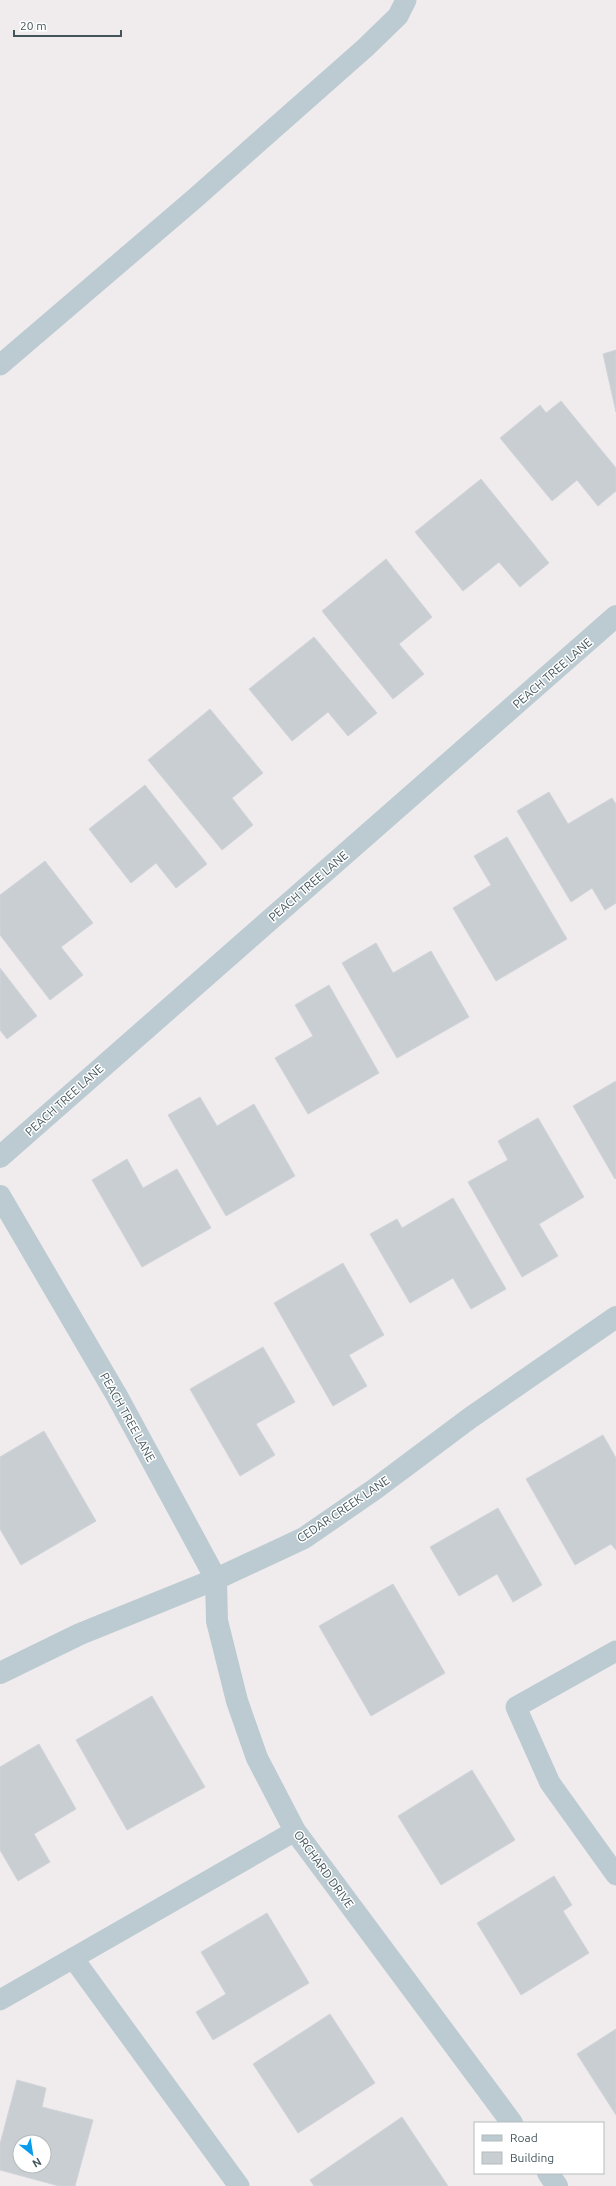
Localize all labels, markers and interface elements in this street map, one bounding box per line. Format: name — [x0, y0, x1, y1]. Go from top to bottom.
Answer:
scale bar — [14, 12, 121, 38]
text: 20 m — [20, 19, 47, 32]
street label: PEACH TREE LANE — [510, 635, 594, 711]
street label: PEACH TREE LANE — [266, 848, 350, 924]
street label: PEACH TREE LANE — [22, 1061, 106, 1138]
street label: PEACH TREE LANE — [98, 1370, 158, 1464]
street label: CEDAR CREEK LANE — [294, 1473, 392, 1545]
street label: ORCHARD DRIVE — [292, 1828, 357, 1910]
legend — [474, 2122, 604, 2174]
text: Road — [510, 2131, 538, 2144]
north arrow — [12, 2134, 52, 2174]
text: Building — [510, 2151, 554, 2164]
text: N — [30, 2155, 44, 2170]

